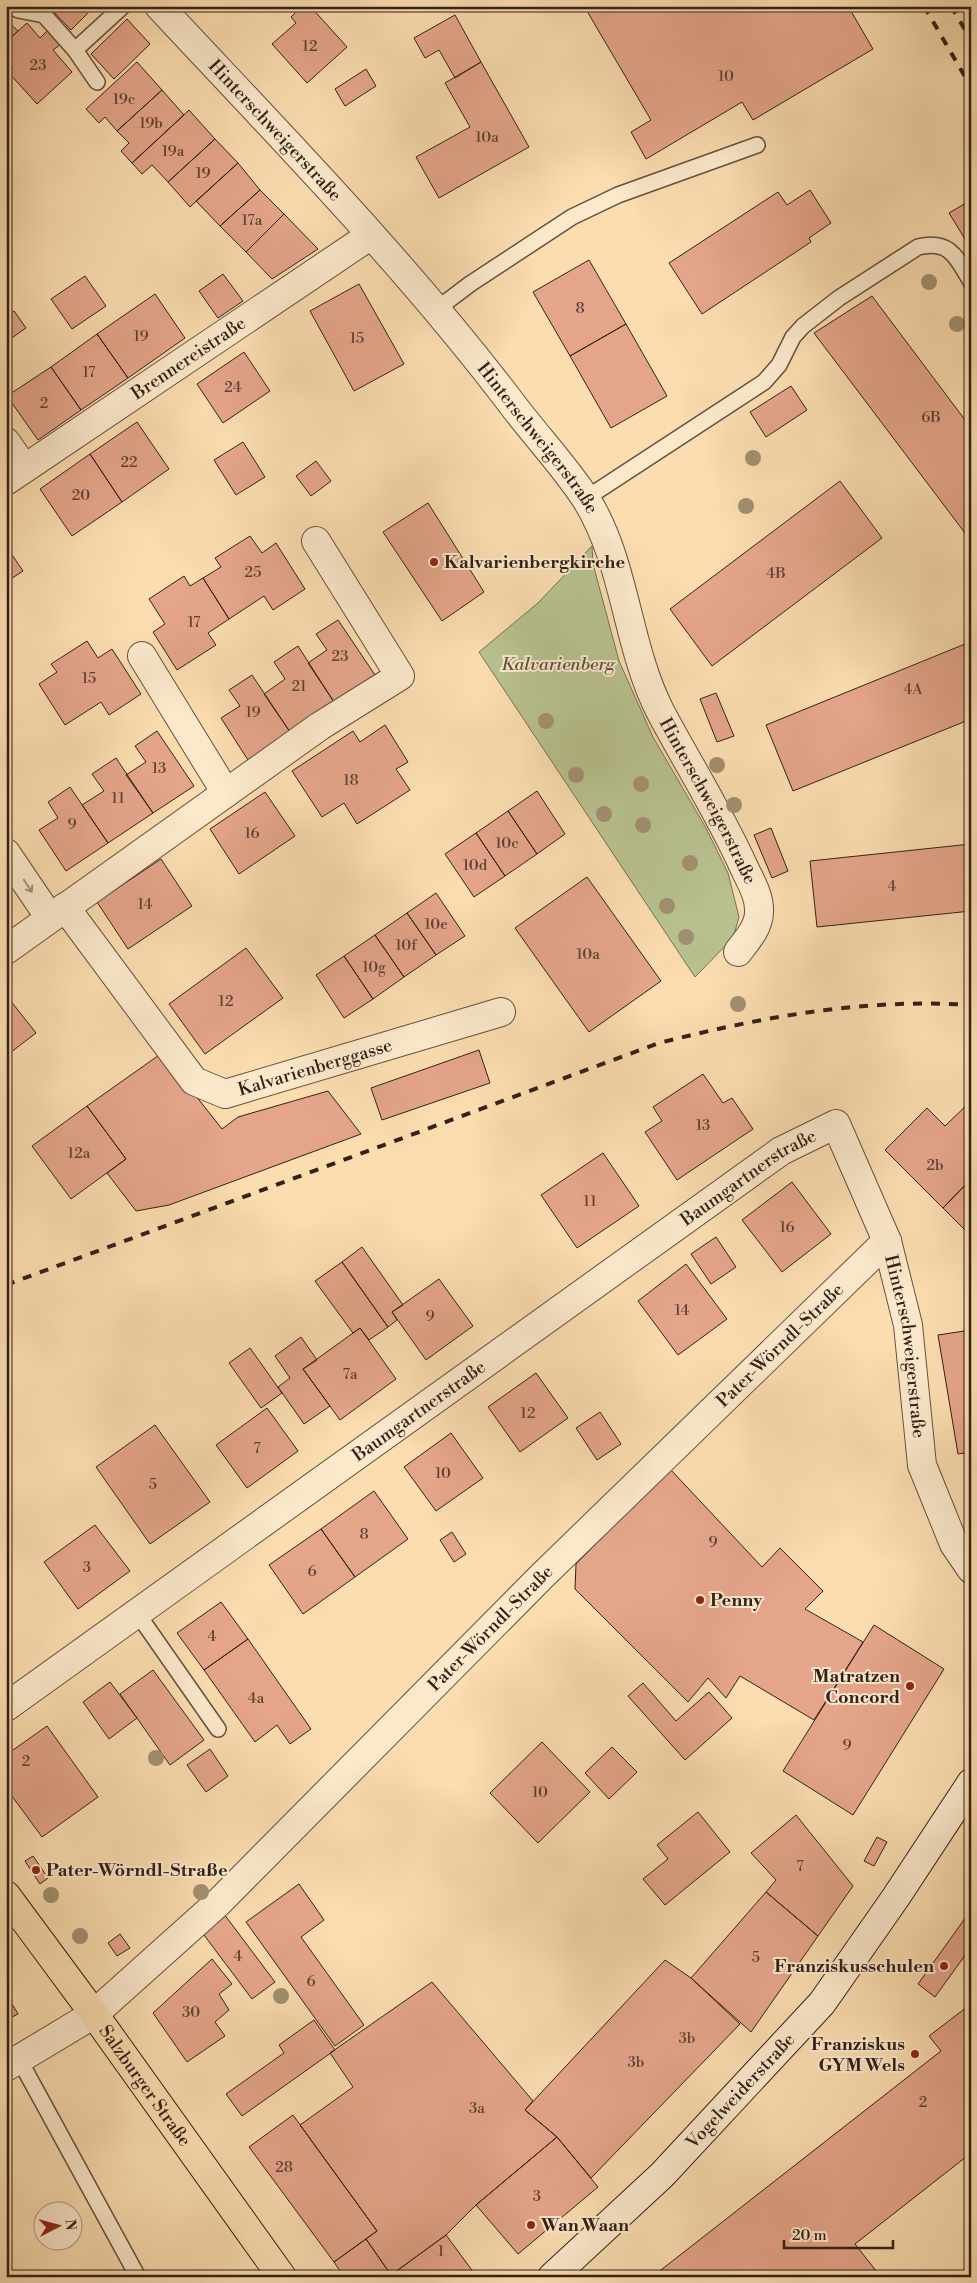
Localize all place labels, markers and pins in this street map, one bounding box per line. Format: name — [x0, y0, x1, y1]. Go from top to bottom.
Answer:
place label: Kalvarienbergkirche — [444, 551, 625, 574]
marker: Kalvarienbergkirche — [428, 556, 440, 568]
place label: Penny — [710, 1589, 763, 1612]
marker: Penny — [694, 1594, 706, 1606]
place label: Matratzen Concord — [813, 1665, 900, 1709]
marker: Matratzen Concord — [904, 1680, 916, 1692]
place label: Pater-Wörndl-Straße — [46, 1859, 228, 1882]
marker: Pater-Wörndl-Straße — [30, 1864, 42, 1876]
place label: Franziskusschulen — [774, 1955, 934, 1978]
marker: Franziskusschulen — [938, 1960, 950, 1972]
place label: Franziskus GYM Wels — [811, 2033, 905, 2077]
marker: Franziskus GYM Wels — [909, 2048, 921, 2060]
place label: Wan Waan — [540, 2214, 629, 2237]
marker: Wan Waan — [525, 2219, 537, 2231]

